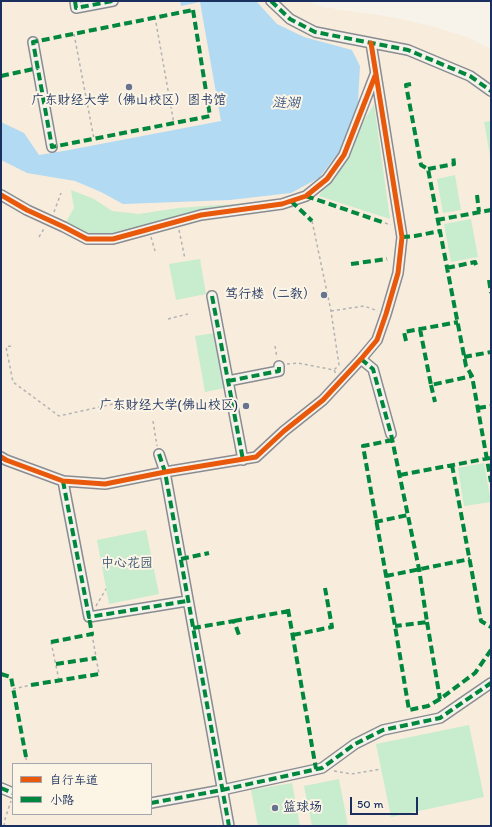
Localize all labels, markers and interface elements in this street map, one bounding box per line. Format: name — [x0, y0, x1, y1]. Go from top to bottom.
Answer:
marker: 广东财经大学（佛山校区）图书馆 — [124, 82, 134, 92]
place label: 广东财经大学（佛山校区）图书馆 — [32, 93, 226, 109]
water label: 涟湖 — [272, 95, 300, 111]
place label: 笃行楼（二教） — [225, 287, 316, 303]
marker: 笃行楼（二教） — [319, 290, 329, 300]
place label: 广东财经大学(佛山校区) — [100, 398, 238, 414]
marker: 广东财经大学(佛山校区) — [241, 401, 251, 411]
park label: 中心花园 — [101, 556, 153, 572]
legend — [12, 763, 152, 815]
text: 自行车道 — [50, 773, 98, 787]
scale bar — [352, 789, 420, 815]
text: 小路 — [50, 793, 74, 807]
text: 50 m — [357, 797, 383, 811]
place label: 篮球场 — [283, 800, 322, 816]
marker: 篮球场 — [270, 803, 280, 813]

